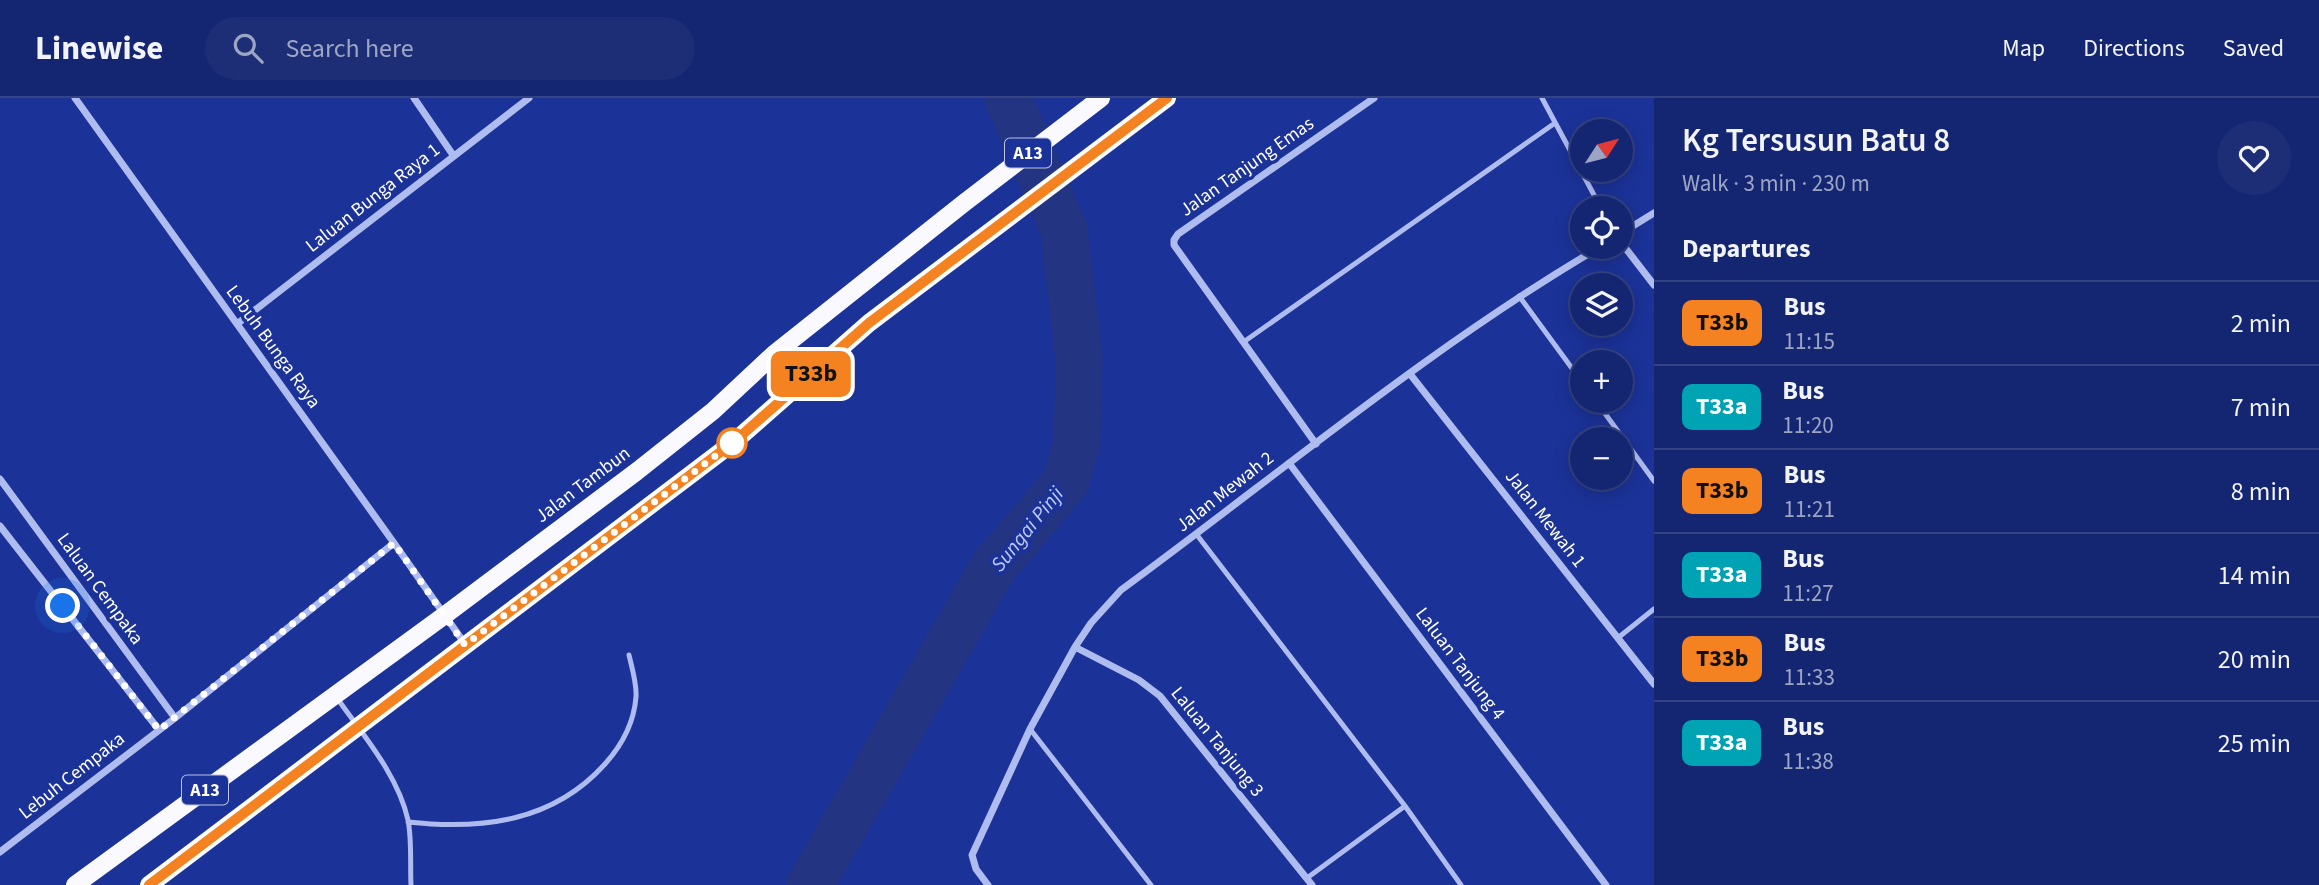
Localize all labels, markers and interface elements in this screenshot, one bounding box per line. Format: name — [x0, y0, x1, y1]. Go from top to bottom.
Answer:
search box — [205, 17, 695, 80]
text: Linewise — [35, 25, 163, 72]
icon: search — [229, 29, 267, 67]
text: Search here — [285, 30, 414, 67]
text: Map — [2002, 31, 2045, 66]
text: Directions — [2083, 31, 2185, 66]
text: Saved — [2223, 31, 2284, 66]
street label: Jalan Tanjung Emas — [1174, 111, 1320, 223]
text: Kg Tersusun Batu 8 — [1682, 117, 1950, 164]
north arrow — [1570, 119, 1633, 182]
map controls — [1570, 119, 1633, 490]
button: heart — [2217, 121, 2291, 195]
street label: Laluan Bunga Raya 1 — [300, 137, 446, 259]
road number: A13 — [1005, 138, 1051, 168]
text: Walk · 3 min · 230 m — [1682, 167, 1870, 200]
button: locate — [1570, 196, 1633, 259]
text: Departures — [1682, 230, 1810, 267]
button: layers — [1570, 273, 1633, 336]
street label: Lebuh Bunga Raya — [219, 280, 327, 414]
text: Bus — [1783, 288, 1825, 325]
text: T33b — [1696, 305, 1748, 340]
text: 2 min — [2231, 305, 2291, 342]
text: 11:15 — [1783, 325, 1835, 358]
button: + — [1570, 350, 1633, 413]
line badge: T33b — [762, 351, 860, 397]
text: T33b — [785, 356, 837, 391]
text: Bus — [1782, 372, 1824, 409]
text: T33a — [1696, 389, 1747, 424]
text: 7 min — [2231, 389, 2291, 426]
text: 11:20 — [1782, 409, 1834, 442]
button: − — [1570, 427, 1633, 490]
unlabelled marker — [717, 428, 747, 458]
street label: Jalan Tambun — [530, 440, 636, 530]
street label: Jalan Mewah 2 — [1170, 445, 1280, 539]
text: Bus — [1783, 456, 1825, 493]
street label: Jalan Mewah 1 — [1498, 464, 1592, 574]
text: T33b — [1696, 473, 1748, 508]
text: 8 min — [2231, 473, 2291, 510]
water label: Sungai Pinji — [983, 479, 1071, 578]
text: 11:21 — [1783, 493, 1835, 526]
street label: Laluan Cempaka — [50, 527, 150, 651]
text: Bus — [1782, 540, 1824, 577]
text: T33a — [1696, 557, 1747, 592]
text: 14 min — [2218, 557, 2291, 594]
text: 11:27 — [1782, 577, 1834, 610]
your location — [45, 588, 80, 623]
street label: Laluan Tanjung 4 — [1409, 602, 1511, 726]
text: Bus — [1783, 624, 1825, 661]
text: T33b — [1696, 641, 1748, 676]
text: 20 min — [2218, 641, 2291, 678]
text: 11:33 — [1783, 661, 1835, 694]
street label: Laluan Tanjung 3 — [1164, 681, 1270, 803]
text: Bus — [1782, 708, 1824, 745]
text: T33a — [1696, 725, 1747, 760]
text: 25 min — [2218, 725, 2291, 762]
street label: Lebuh Cempaka — [13, 726, 131, 826]
text: 11:38 — [1782, 745, 1834, 778]
road number: A13 — [182, 776, 228, 804]

